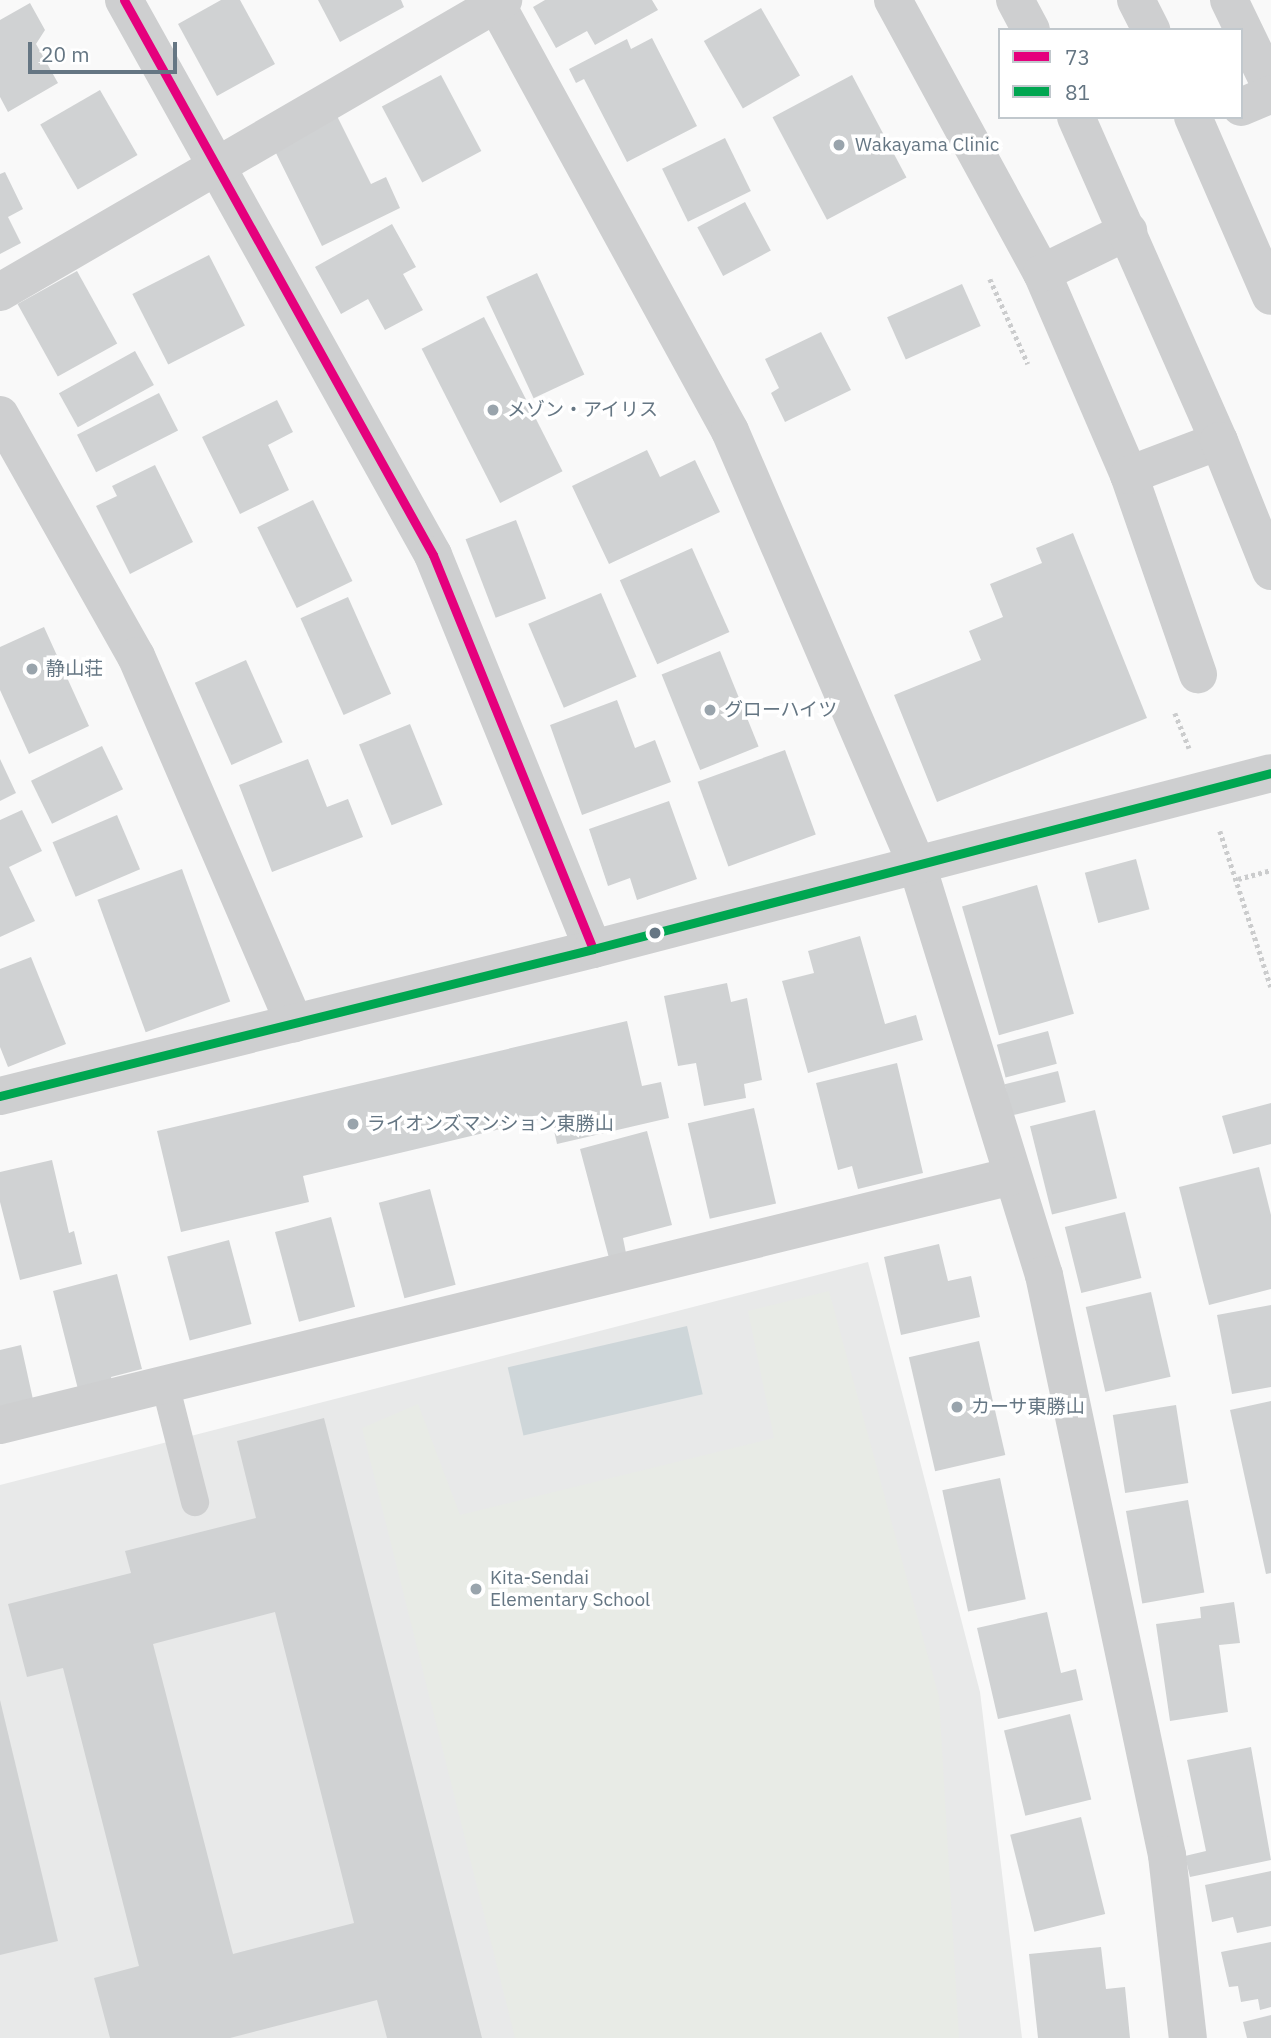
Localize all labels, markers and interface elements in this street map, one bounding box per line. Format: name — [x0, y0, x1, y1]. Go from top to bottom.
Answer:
scale bar — [32, 28, 180, 72]
legend — [998, 28, 1243, 119]
text: 20 m — [41, 40, 90, 68]
text: 73 — [1065, 43, 1090, 71]
text: 81 — [1065, 78, 1090, 106]
place label: Wakayama Clinic — [855, 134, 999, 156]
marker: Wakayama Clinic — [829, 135, 849, 155]
place label: メゾン・アイリス — [507, 399, 659, 421]
marker: メゾン・アイリス — [485, 402, 501, 418]
place label: 静山荘 — [46, 658, 103, 680]
marker: 静山荘 — [24, 661, 40, 677]
place label: グローハイツ — [724, 699, 838, 721]
marker: グローハイツ — [702, 702, 718, 718]
unlabelled marker — [648, 926, 662, 940]
place label: ライオンズマンション東勝山 — [367, 1113, 614, 1135]
marker: ライオンズマンション東勝山 — [345, 1116, 361, 1132]
place label: カーサ東勝山 — [971, 1396, 1085, 1418]
marker: カーサ東勝山 — [949, 1399, 965, 1415]
place label: Kita-Sendai Elementary School — [490, 1567, 650, 1611]
marker: Kita-Sendai Elementary School — [468, 1581, 484, 1597]

